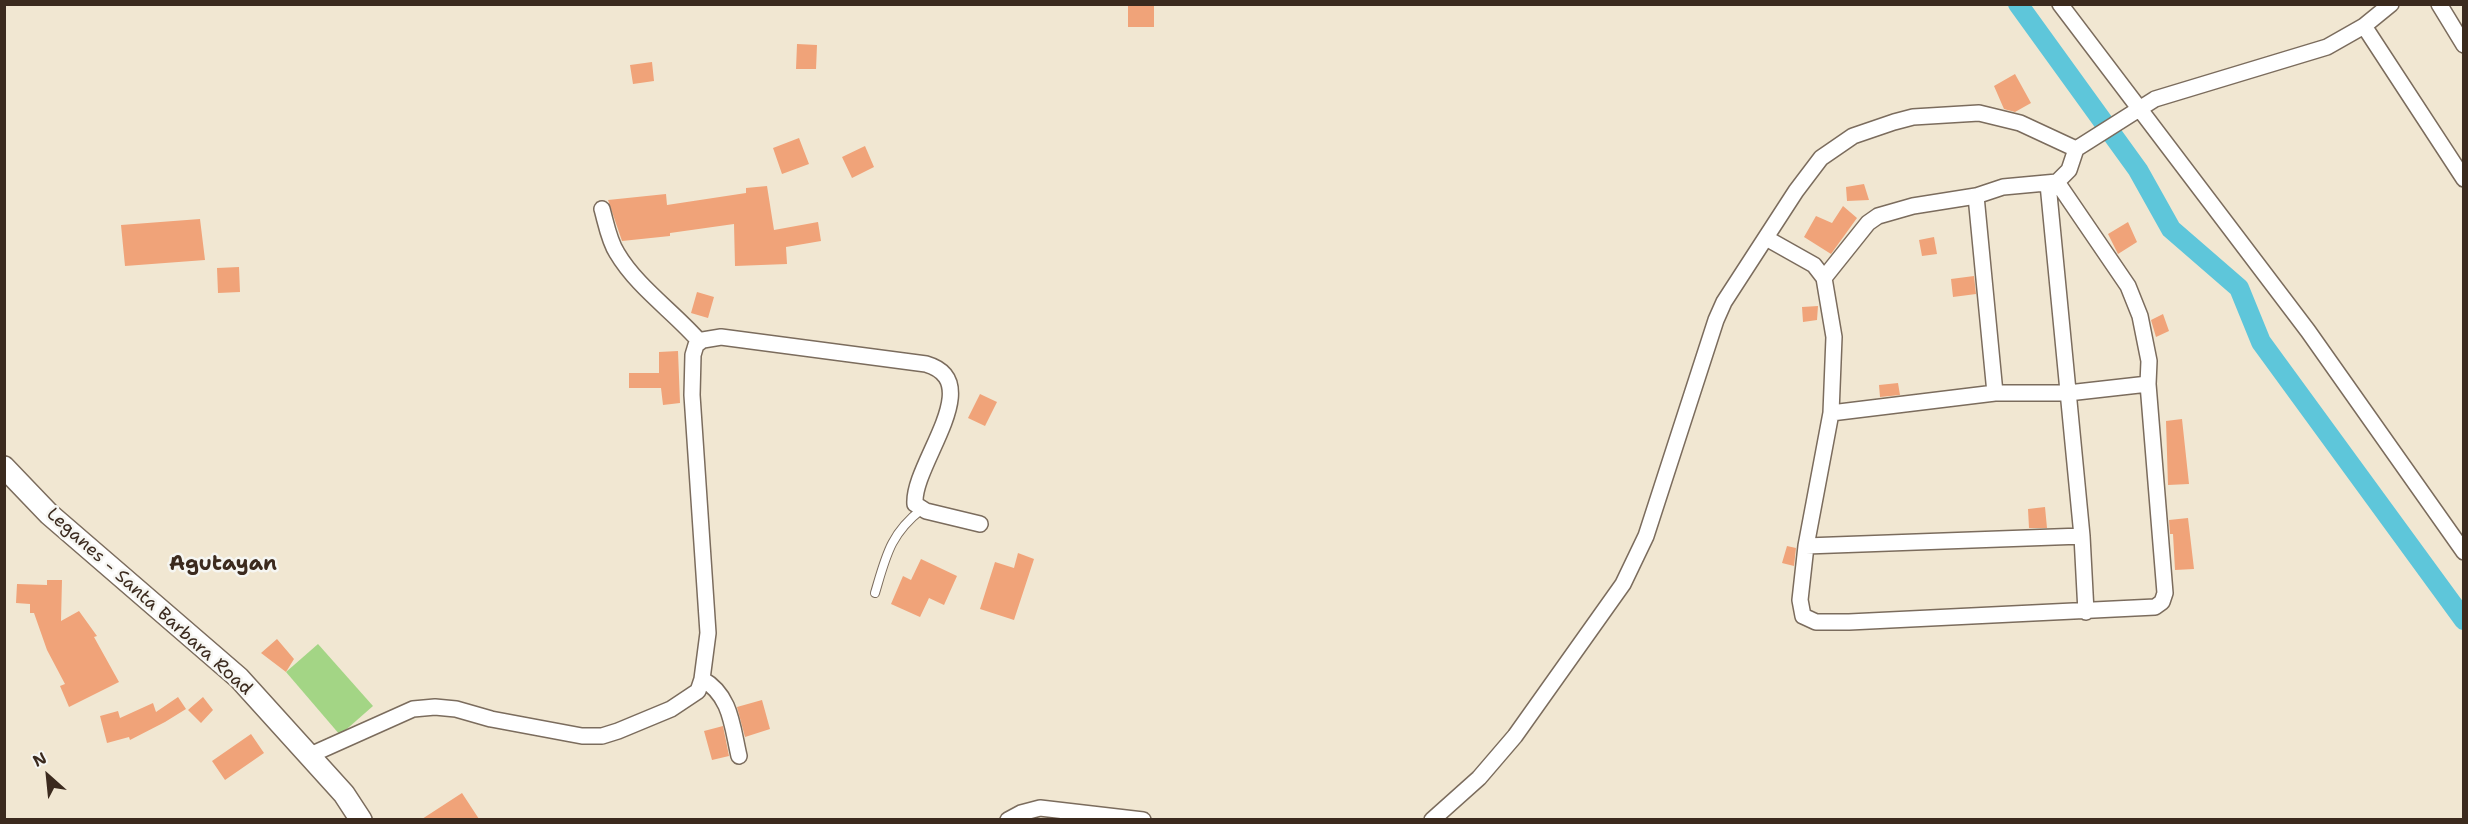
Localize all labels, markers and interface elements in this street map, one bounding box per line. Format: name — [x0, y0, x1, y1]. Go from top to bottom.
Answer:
street label: Leganes - Santa Barbara Road — [42, 504, 256, 700]
district label: Agutayan — [169, 552, 277, 578]
north arrow — [18, 746, 78, 806]
text: N — [29, 747, 50, 772]

